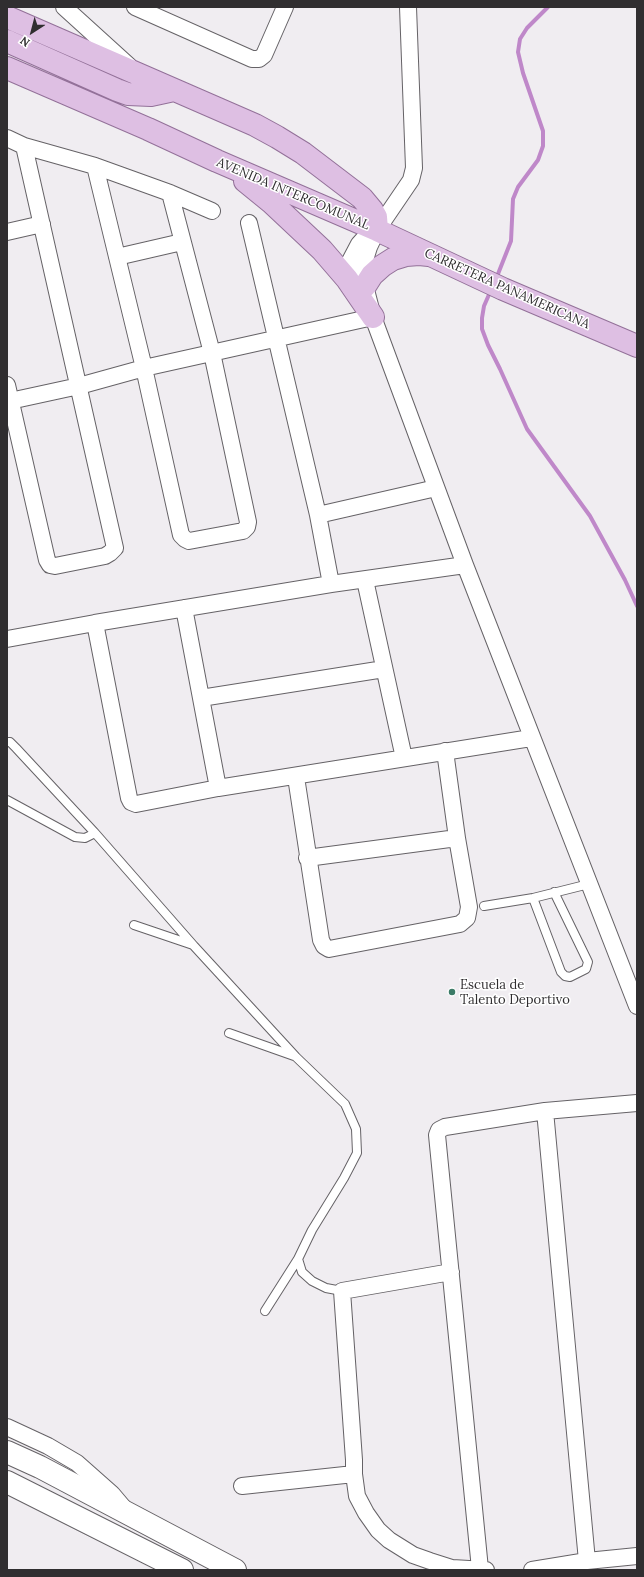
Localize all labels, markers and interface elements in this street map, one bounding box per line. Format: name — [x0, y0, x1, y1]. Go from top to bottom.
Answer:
north arrow — [12, 12, 52, 52]
text: N — [17, 34, 33, 50]
street label: AVENIDA INTERCOMUNAL — [214, 155, 372, 233]
street label: CARRETERA PANAMERICANA — [422, 245, 592, 333]
place label: Escuela de Talento Deportivo — [460, 977, 570, 1008]
marker: Escuela de Talento Deportivo — [447, 987, 457, 997]

